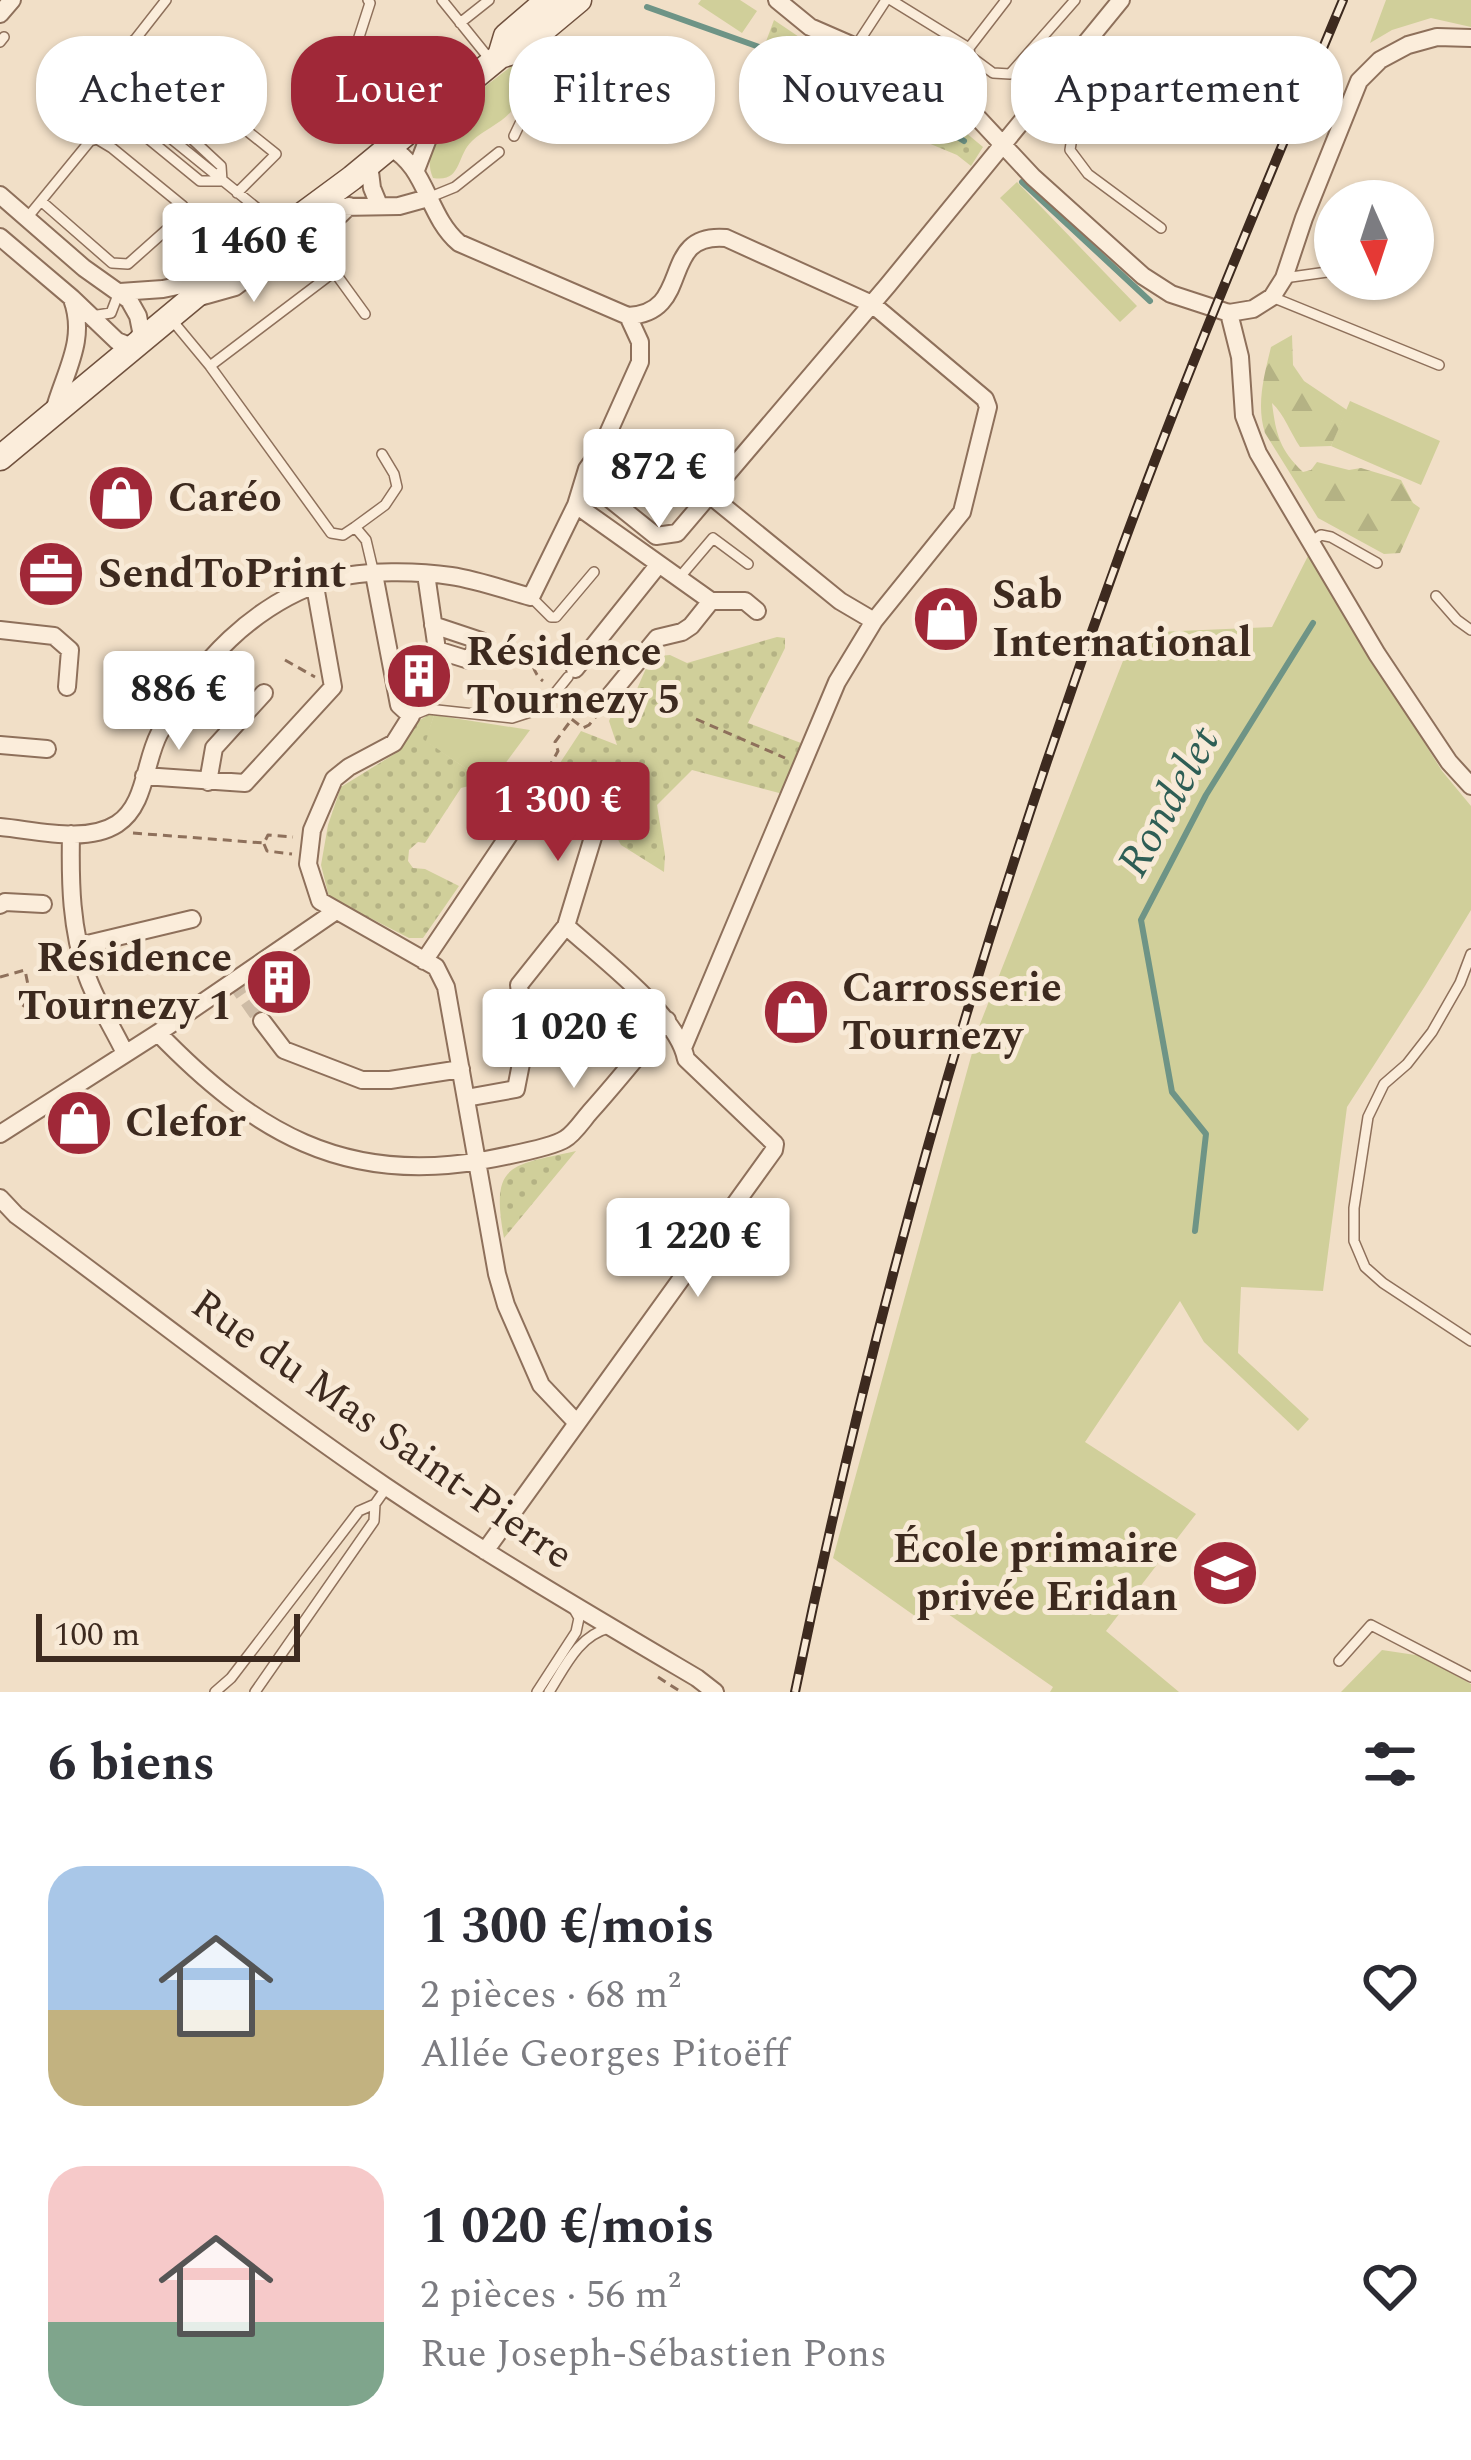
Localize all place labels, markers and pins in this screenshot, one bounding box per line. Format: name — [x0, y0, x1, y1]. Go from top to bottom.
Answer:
pin: 1 460 € — [143, 203, 365, 305]
pin: 872 € — [575, 429, 743, 531]
shop icon: Caréo — [86, 463, 156, 533]
place label: Caréo — [168, 467, 282, 530]
office icon: SendToPrint — [16, 539, 86, 609]
place label: SendToPrint — [98, 543, 347, 606]
place label: Sab International — [992, 564, 1252, 675]
shop icon: Sab International — [911, 584, 981, 654]
place label: Résidence Tournezy 5 — [466, 621, 681, 732]
building icon: Résidence Tournezy 5 — [384, 641, 454, 711]
pin: 886 € — [95, 651, 263, 753]
pin: 1 300 € — [447, 762, 669, 864]
place label: Résidence Tournezy 1 — [17, 927, 232, 1038]
building icon: Résidence Tournezy 1 — [244, 947, 314, 1017]
place label: Carrosserie Tournezy — [842, 957, 1062, 1068]
shop icon: Carrosserie Tournezy — [761, 977, 831, 1047]
pin: 1 020 € — [463, 989, 685, 1091]
shop icon: Clefor — [44, 1088, 114, 1158]
place label: Clefor — [125, 1092, 246, 1155]
pin: 1 220 € — [587, 1198, 809, 1300]
place label: École primaire privée Eridan — [893, 1518, 1178, 1629]
school or university icon: École primaire privée Eridan — [1190, 1538, 1260, 1608]

